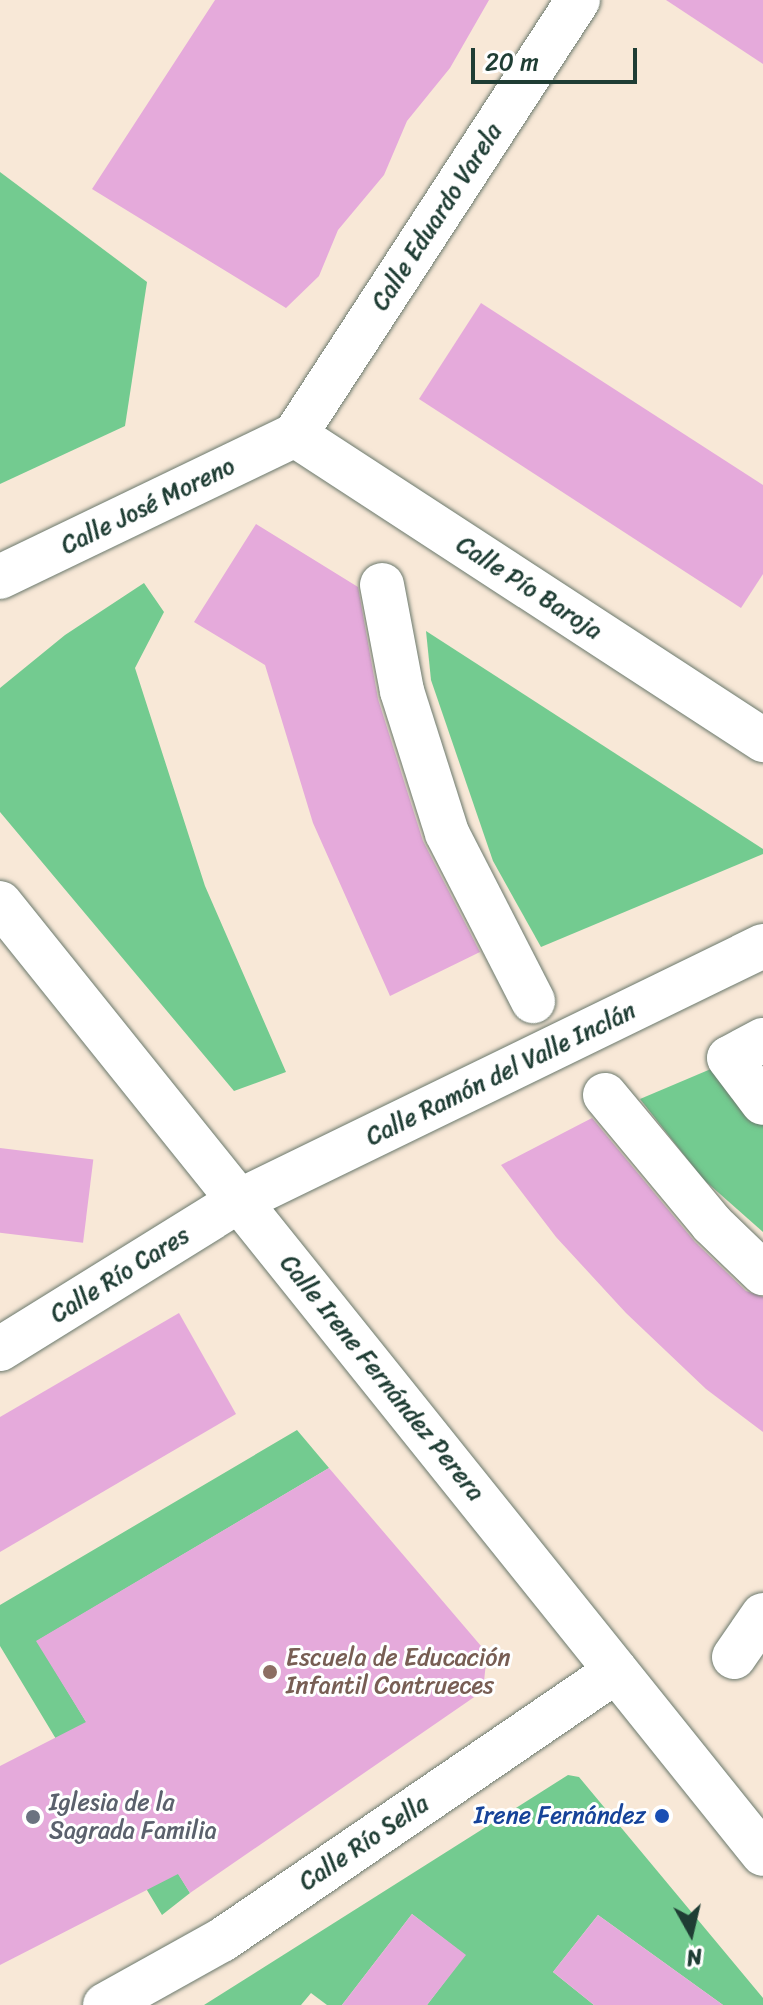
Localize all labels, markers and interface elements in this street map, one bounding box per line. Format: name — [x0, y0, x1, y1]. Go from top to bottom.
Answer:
scale bar — [475, 32, 641, 82]
text: 20 m — [485, 41, 539, 83]
street label: Calle Eduardo Varela — [366, 118, 508, 316]
street label: Calle José Moreno — [56, 451, 240, 561]
street label: Calle Pío Baroja — [451, 530, 607, 646]
street label: Calle Ramón del Valle Inclán — [361, 996, 641, 1152]
street label: Calle Río Cares — [45, 1221, 195, 1329]
street label: Calle Irene Fernández Perera — [273, 1249, 491, 1507]
place label: Escuela de Educación Infantil Contrueces — [286, 1644, 510, 1700]
marker: Escuela de Educación Infantil Contrueces — [261, 1663, 279, 1681]
place label: Iglesia de la Sagrada Familia — [49, 1789, 217, 1845]
street label: Calle Río Sella — [293, 1789, 435, 1897]
place label: Irene Fernández — [473, 1802, 646, 1830]
marker: Irene Fernández — [653, 1807, 671, 1825]
marker: Iglesia de la Sagrada Familia — [24, 1808, 42, 1826]
north arrow — [651, 1893, 731, 1973]
text: N — [684, 1937, 705, 1978]

